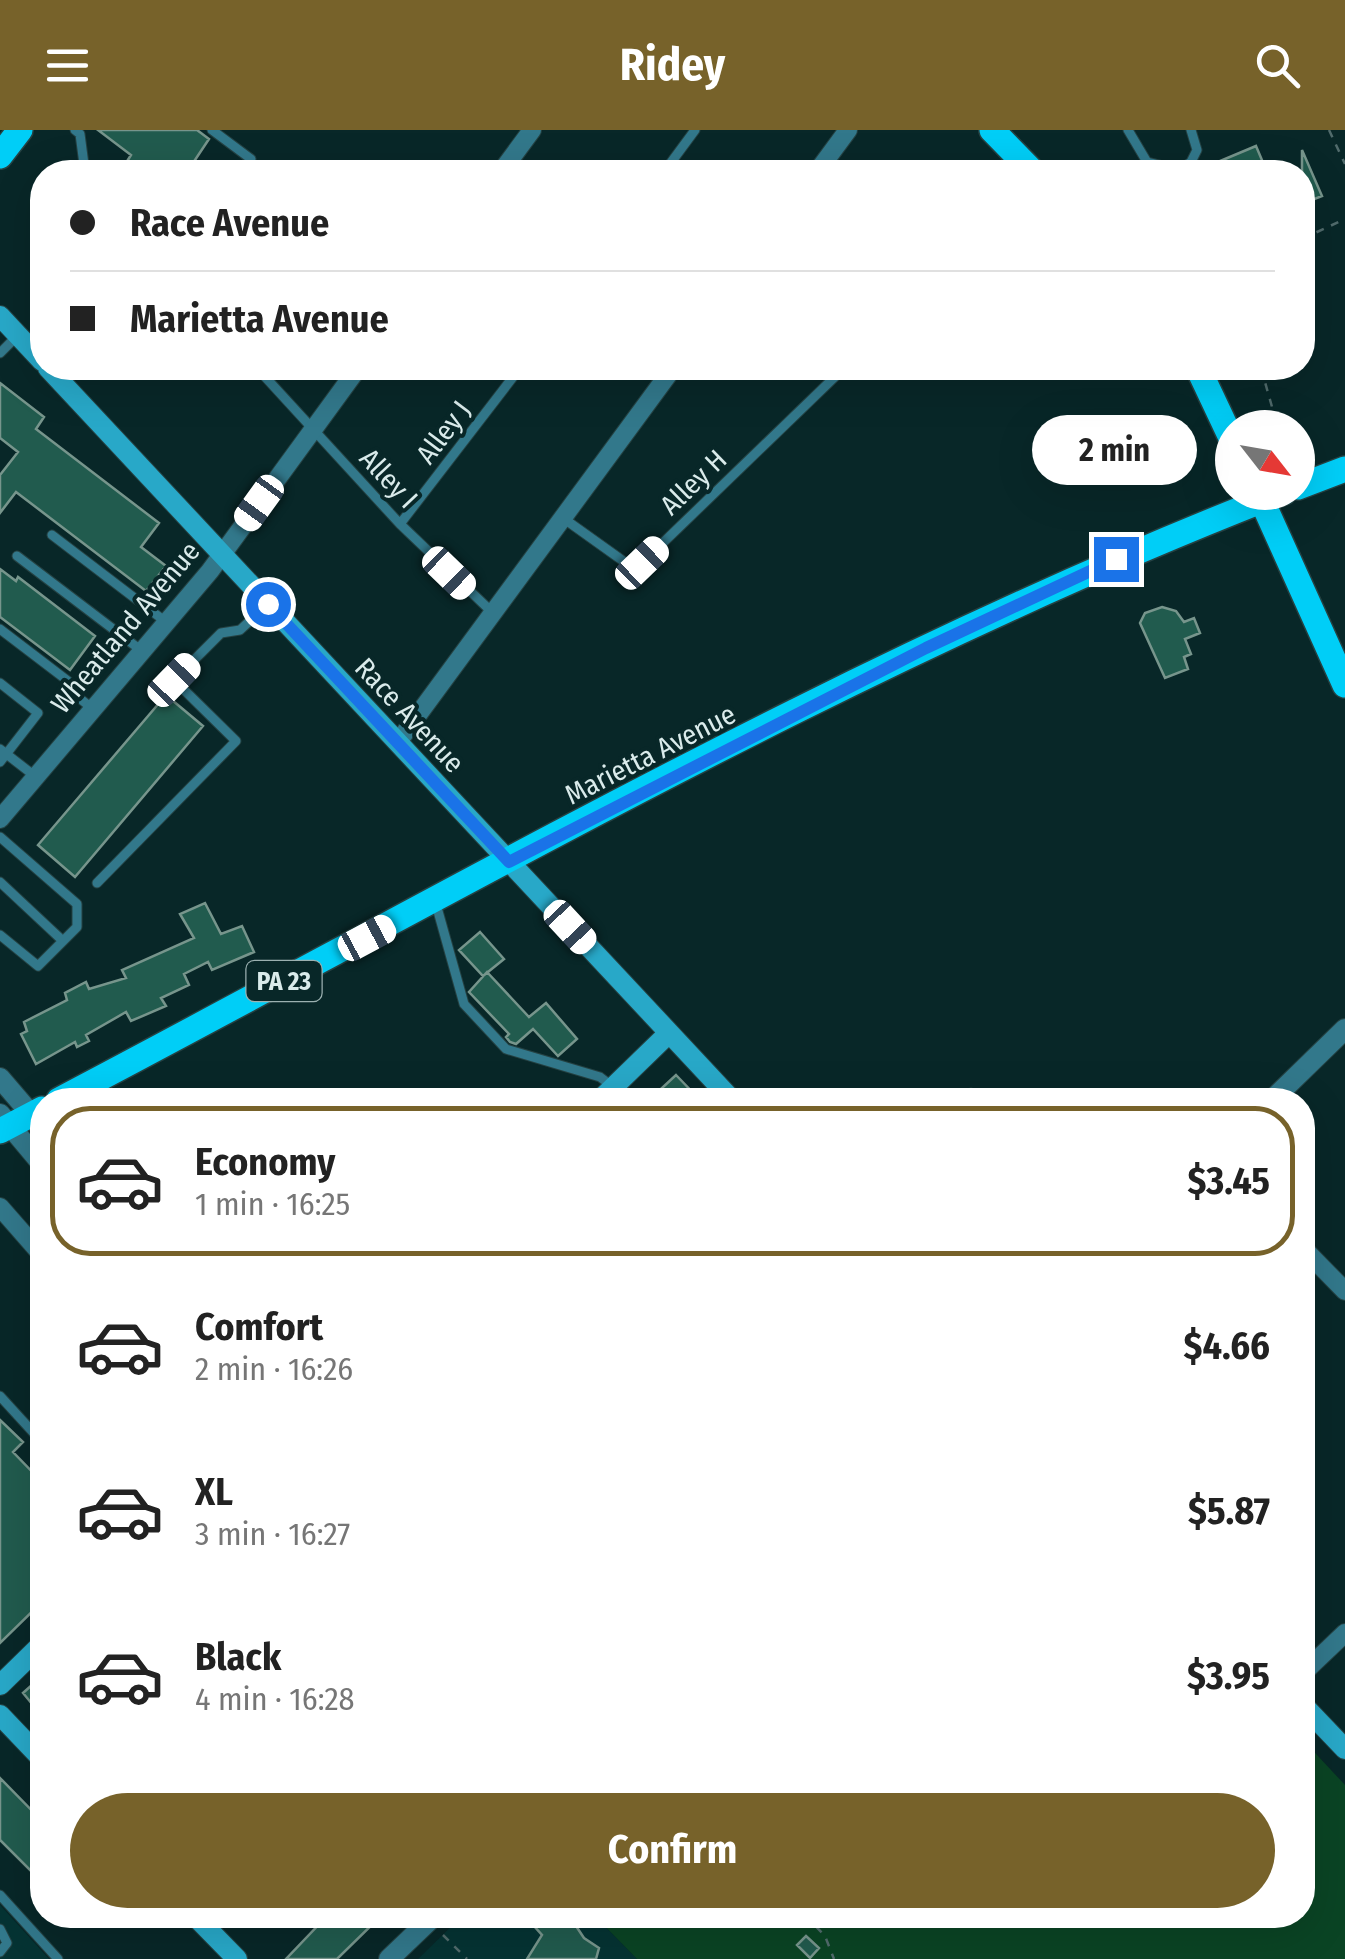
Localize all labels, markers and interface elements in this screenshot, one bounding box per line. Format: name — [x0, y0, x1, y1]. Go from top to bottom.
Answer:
icon: menu — [40, 38, 95, 93]
text: Ridey — [620, 38, 725, 92]
icon: search — [1250, 38, 1305, 93]
text: Race Avenue — [130, 200, 329, 246]
text: Marietta Avenue — [130, 296, 389, 342]
street label: Alley J — [409, 394, 478, 470]
north arrow — [1215, 410, 1315, 510]
map controls — [1215, 410, 1315, 510]
callout: 2 min — [1034, 414, 1198, 484]
text: 2 min — [1079, 431, 1150, 469]
street label: Alley I — [353, 442, 424, 515]
street label: Alley H — [653, 443, 733, 522]
car — [229, 470, 289, 536]
car — [610, 531, 674, 595]
street label: Wheatland Avenue — [44, 535, 207, 720]
route end — [1094, 537, 1139, 582]
car — [417, 541, 481, 605]
route start — [246, 582, 291, 627]
car — [142, 648, 206, 712]
street label: Race Avenue — [348, 651, 471, 780]
street label: Marietta Avenue — [559, 697, 741, 812]
car — [539, 895, 601, 959]
car — [333, 911, 401, 965]
road number: PA 23 — [246, 961, 322, 1001]
icon: car — [75, 1136, 165, 1226]
text: Economy — [195, 1139, 335, 1185]
text: $3.45 — [1187, 1158, 1270, 1204]
text: 1 min · 16:25 — [195, 1185, 350, 1223]
icon: car — [75, 1301, 165, 1391]
text: Comfort — [195, 1304, 323, 1350]
text: $4.66 — [1183, 1323, 1270, 1369]
text: 2 min · 16:26 — [195, 1350, 353, 1388]
icon: car — [75, 1466, 165, 1556]
text: XL — [195, 1469, 233, 1515]
text: $5.87 — [1188, 1488, 1270, 1534]
text: 3 min · 16:27 — [195, 1515, 350, 1553]
icon: car — [75, 1631, 165, 1721]
text: Black — [195, 1634, 281, 1680]
text: $3.95 — [1187, 1653, 1270, 1699]
text: 4 min · 16:28 — [195, 1680, 355, 1718]
button: Confirm — [70, 1793, 1275, 1908]

